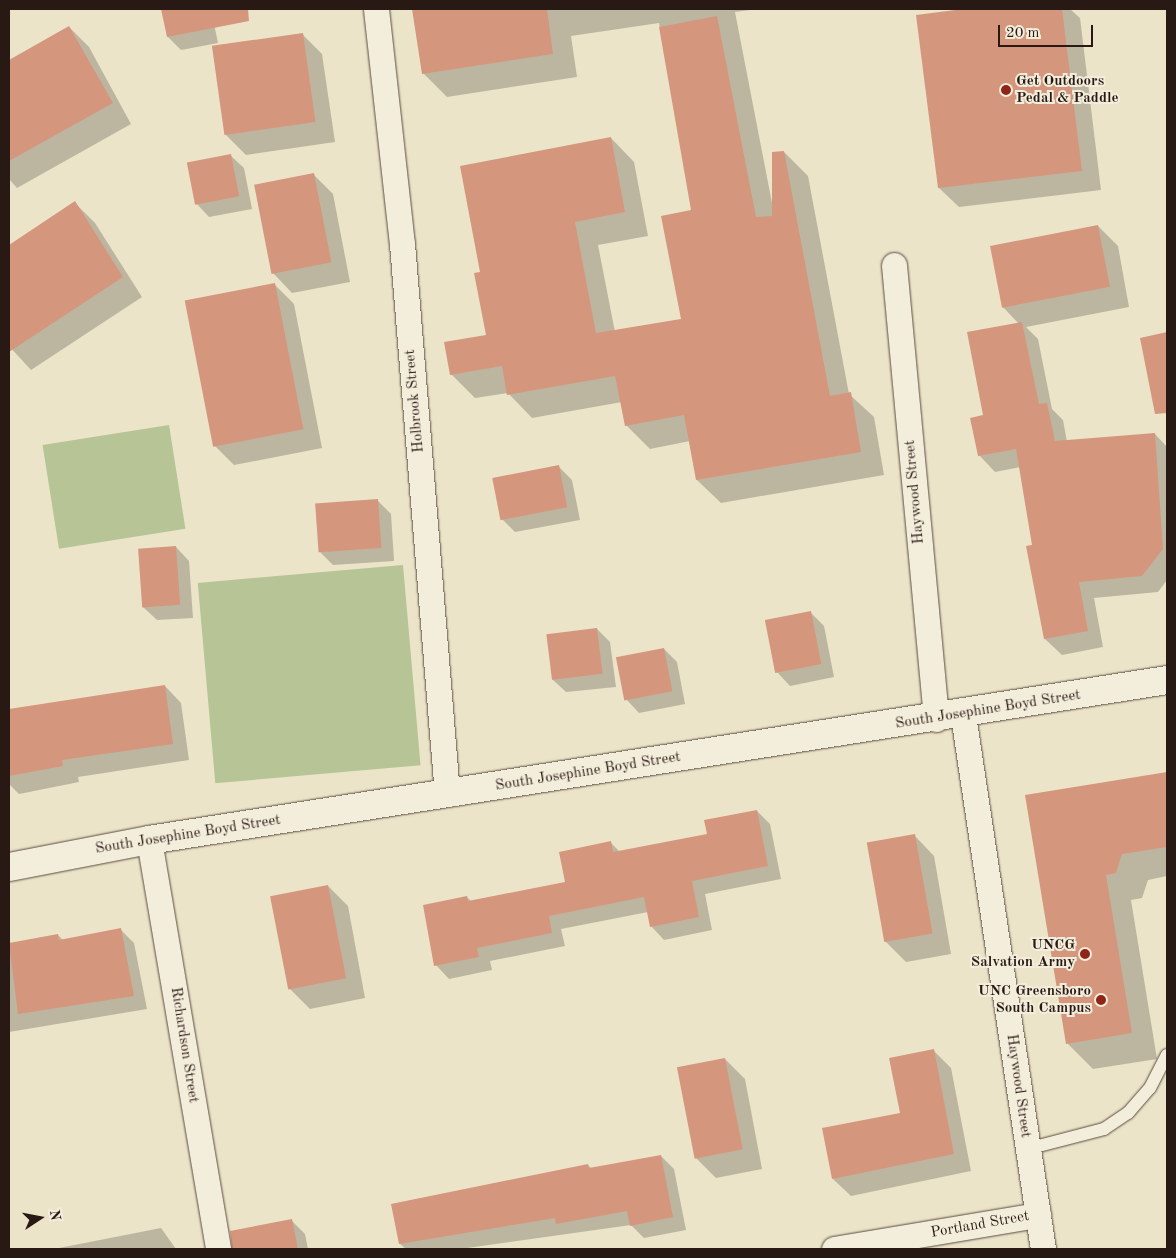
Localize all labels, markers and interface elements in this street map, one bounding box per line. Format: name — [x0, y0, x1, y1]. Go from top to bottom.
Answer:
scale bar — [1001, 15, 1096, 47]
text: 20 m — [1006, 26, 1040, 41]
place label: Get Outdoors Pedal & Paddle — [1016, 72, 1119, 107]
marker: Get Outdoors Pedal & Paddle — [1000, 84, 1012, 96]
street label: Holbrook Street — [402, 349, 428, 453]
street label: Haywood Street — [901, 439, 929, 545]
street label: South Josephine Boyd Street — [894, 686, 1082, 734]
street label: South Josephine Boyd Street — [494, 748, 682, 796]
street label: South Josephine Boyd Street — [94, 811, 282, 859]
place label: UNCG Salvation Army — [971, 936, 1075, 971]
marker: UNCG Salvation Army — [1079, 948, 1091, 960]
place label: UNC Greensboro South Campus — [978, 982, 1091, 1017]
street label: Richardson Street — [166, 986, 202, 1104]
marker: UNC Greensboro South Campus — [1095, 994, 1107, 1006]
street label: Haywood Street — [1002, 1033, 1034, 1139]
north arrow — [15, 1193, 65, 1243]
street label: Portland Street — [929, 1207, 1031, 1243]
text: N — [47, 1209, 63, 1222]

